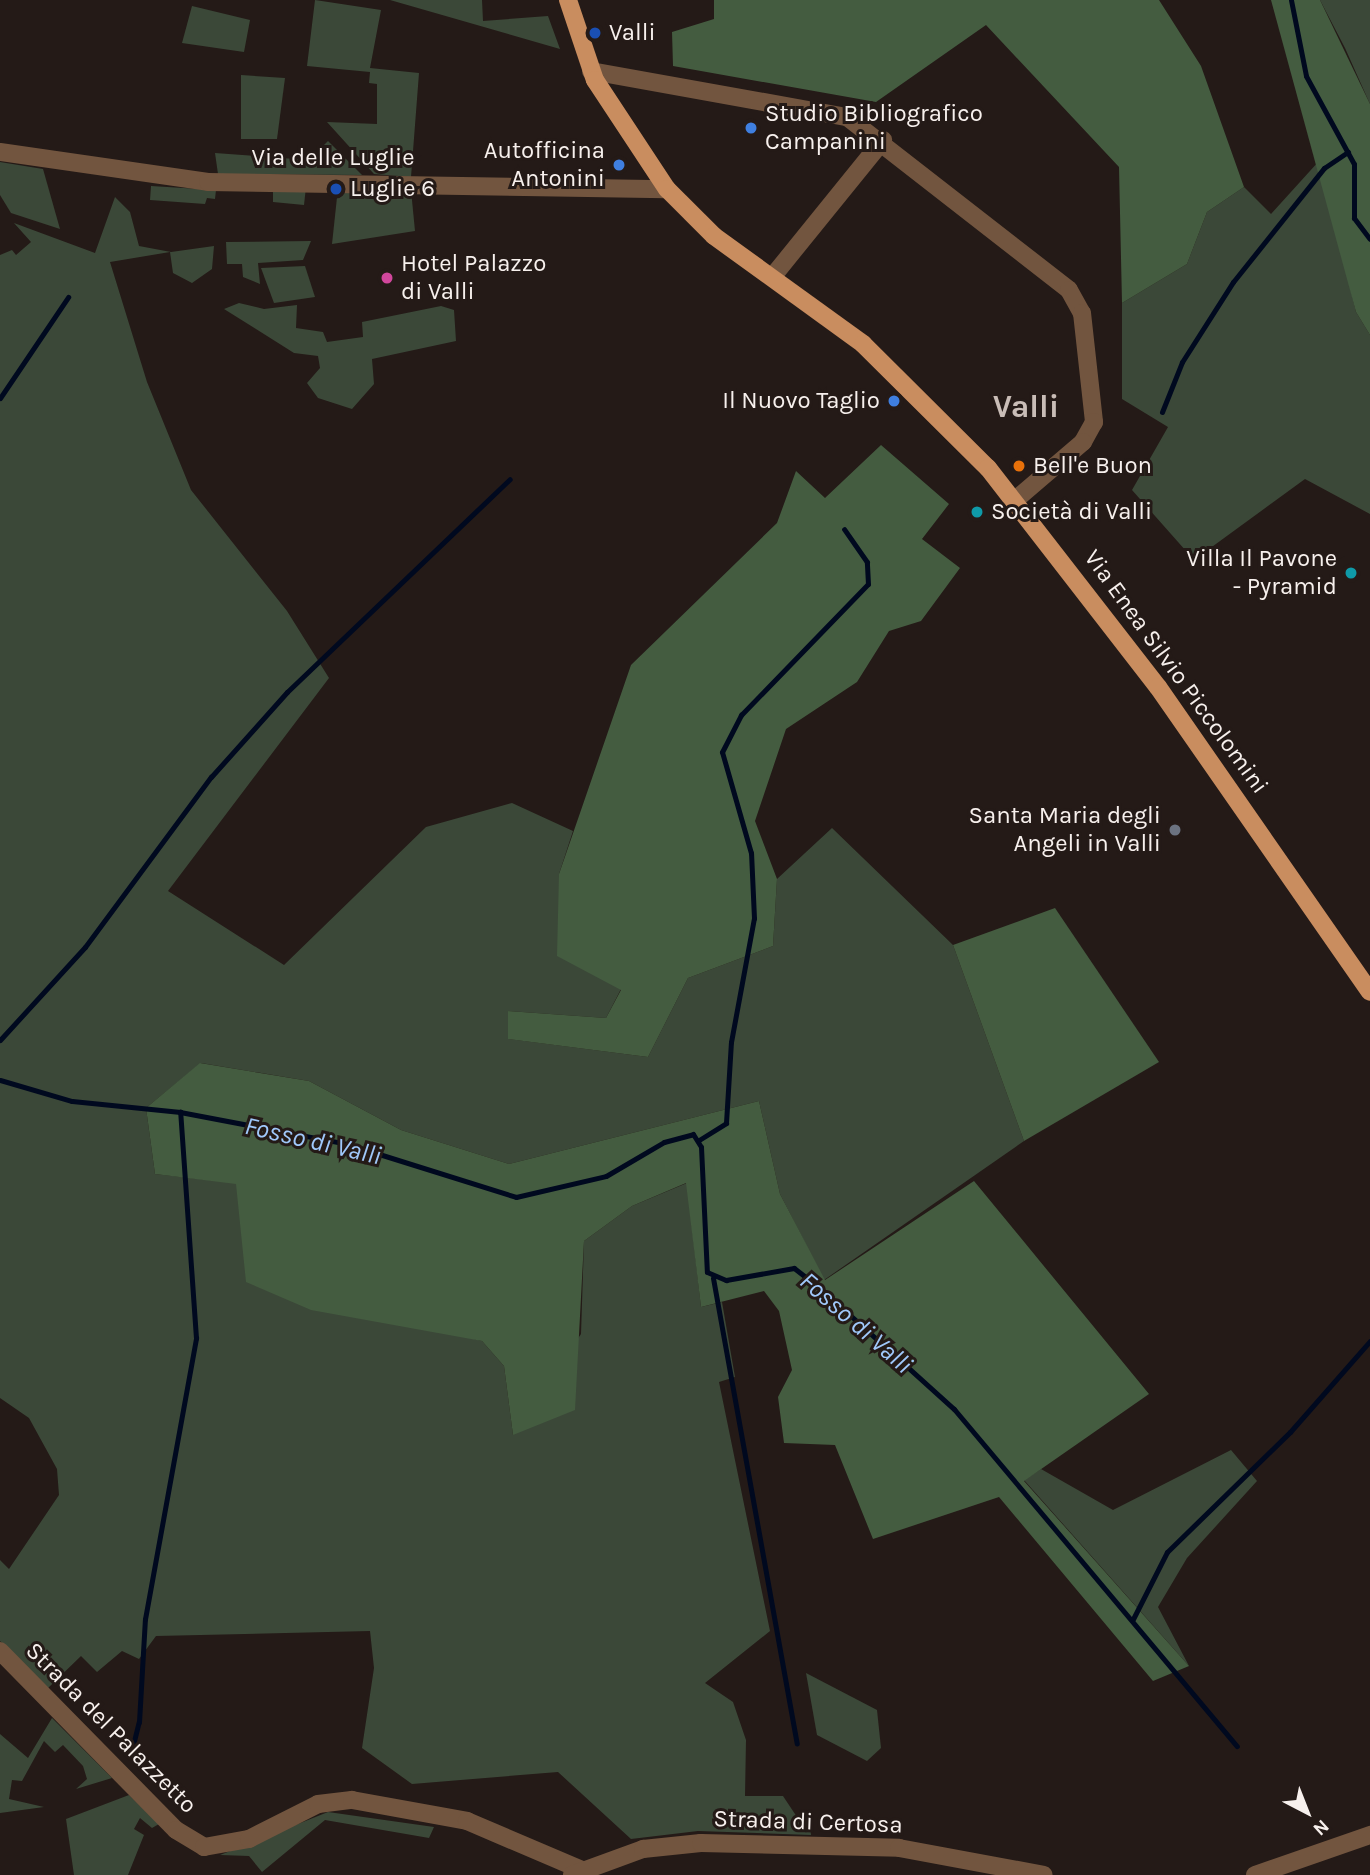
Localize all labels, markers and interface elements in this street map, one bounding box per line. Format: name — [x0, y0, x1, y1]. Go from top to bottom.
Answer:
place label: Valli — [609, 19, 656, 47]
marker: Valli — [587, 25, 603, 41]
place label: Studio Bibliografico Campanini — [765, 100, 983, 156]
marker: Studio Bibliografico Campanini — [743, 120, 759, 136]
place label: Autofficina Antonini — [484, 137, 605, 193]
street label: Via delle Luglie — [251, 144, 415, 172]
marker: Autofficina Antonini — [611, 157, 627, 173]
place label: Luglie 6 — [350, 175, 435, 203]
marker: Luglie 6 — [328, 181, 344, 197]
place label: Hotel Palazzo di Valli — [401, 250, 546, 306]
marker: Hotel Palazzo di Valli — [379, 270, 395, 286]
place label: Il Nuovo Taglio — [722, 387, 880, 415]
district label: Valli — [993, 388, 1059, 426]
marker: Il Nuovo Taglio — [886, 393, 902, 409]
place label: Bell'e Buon — [1033, 452, 1152, 480]
marker: Bell'e Buon — [1011, 458, 1027, 474]
place label: Società di Valli — [991, 498, 1152, 526]
marker: Società di Valli — [969, 504, 985, 520]
street label: Via Enea Silvio Piccolomini — [1078, 544, 1274, 800]
place label: Villa Il Pavone - Pyramid — [1186, 545, 1337, 601]
marker: Villa Il Pavone - Pyramid — [1343, 565, 1359, 581]
place label: Santa Maria degli Angeli in Valli — [969, 802, 1161, 858]
marker: Santa Maria degli Angeli in Valli — [1167, 822, 1183, 838]
water label: Fosso di Valli — [242, 1110, 384, 1172]
water label: Fosso di Valli — [793, 1266, 919, 1380]
street label: Strada del Palazzetto — [19, 1636, 203, 1820]
north arrow — [1272, 1777, 1342, 1847]
street label: Strada di Certosa — [713, 1804, 903, 1840]
text: N — [1309, 1815, 1333, 1840]

